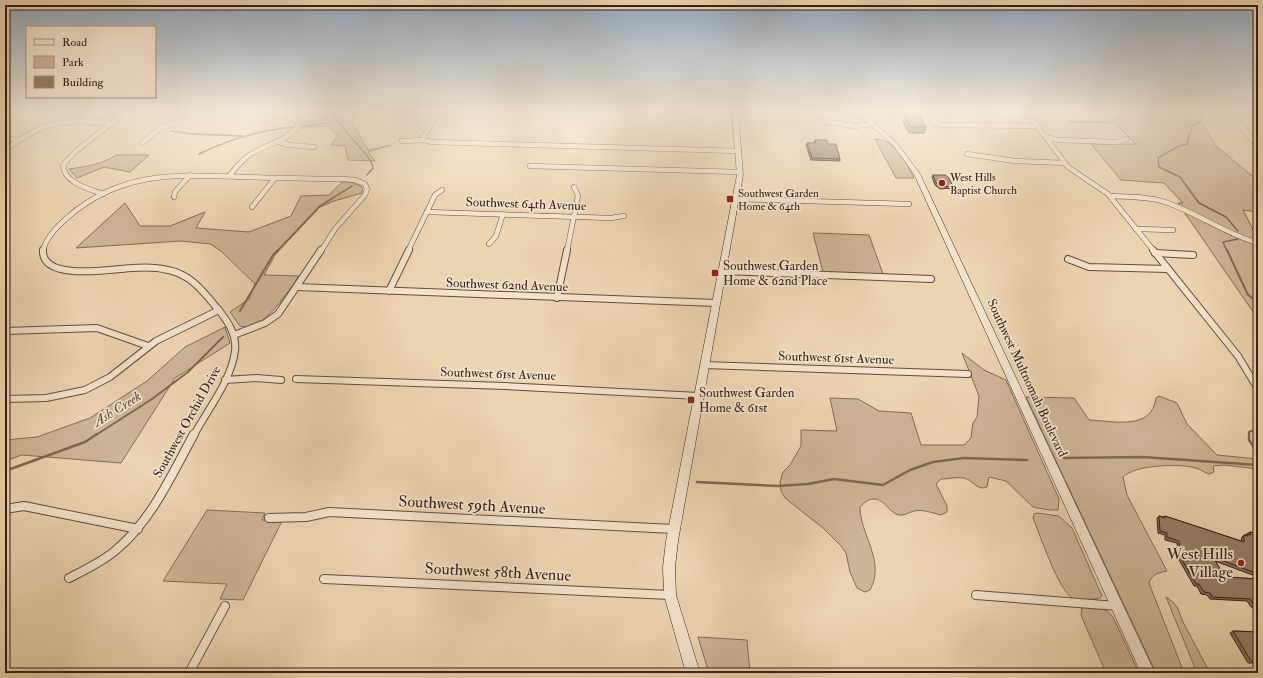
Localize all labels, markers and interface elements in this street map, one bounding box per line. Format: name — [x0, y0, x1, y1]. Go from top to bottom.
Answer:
legend — [26, 26, 156, 98]
text: Road — [62, 35, 87, 50]
text: Park — [62, 55, 84, 70]
text: Building — [62, 75, 105, 90]
place label: West Hills Baptist Church — [949, 171, 1017, 198]
marker: West Hills Baptist Church — [937, 178, 947, 188]
place label: Southwest Garden Home & 64th — [738, 187, 819, 213]
street label: Southwest 64th Avenue — [465, 194, 587, 214]
marker: Southwest Garden Home & 64th — [725, 194, 735, 204]
place label: Southwest Garden Home & 62nd Place — [723, 258, 828, 289]
marker: Southwest Garden Home & 62nd Place — [710, 268, 720, 278]
street label: Southwest 62nd Avenue — [446, 275, 569, 295]
street label: Southwest Multnomah Boulevard — [983, 296, 1071, 460]
street label: Southwest 61st Avenue — [778, 348, 895, 368]
street label: Southwest Orchid Drive — [150, 363, 225, 481]
street label: Southwest 61st Avenue — [440, 364, 557, 384]
place label: Southwest Garden Home & 61st — [699, 385, 795, 416]
water label: Ash Creek — [88, 388, 144, 431]
marker: Southwest Garden Home & 61st — [686, 395, 696, 405]
street label: Southwest 59th Avenue — [398, 491, 546, 519]
place label: West Hills Village — [1165, 544, 1233, 582]
street label: Southwest 58th Avenue — [424, 558, 572, 586]
marker: West Hills Village — [1236, 558, 1246, 568]

